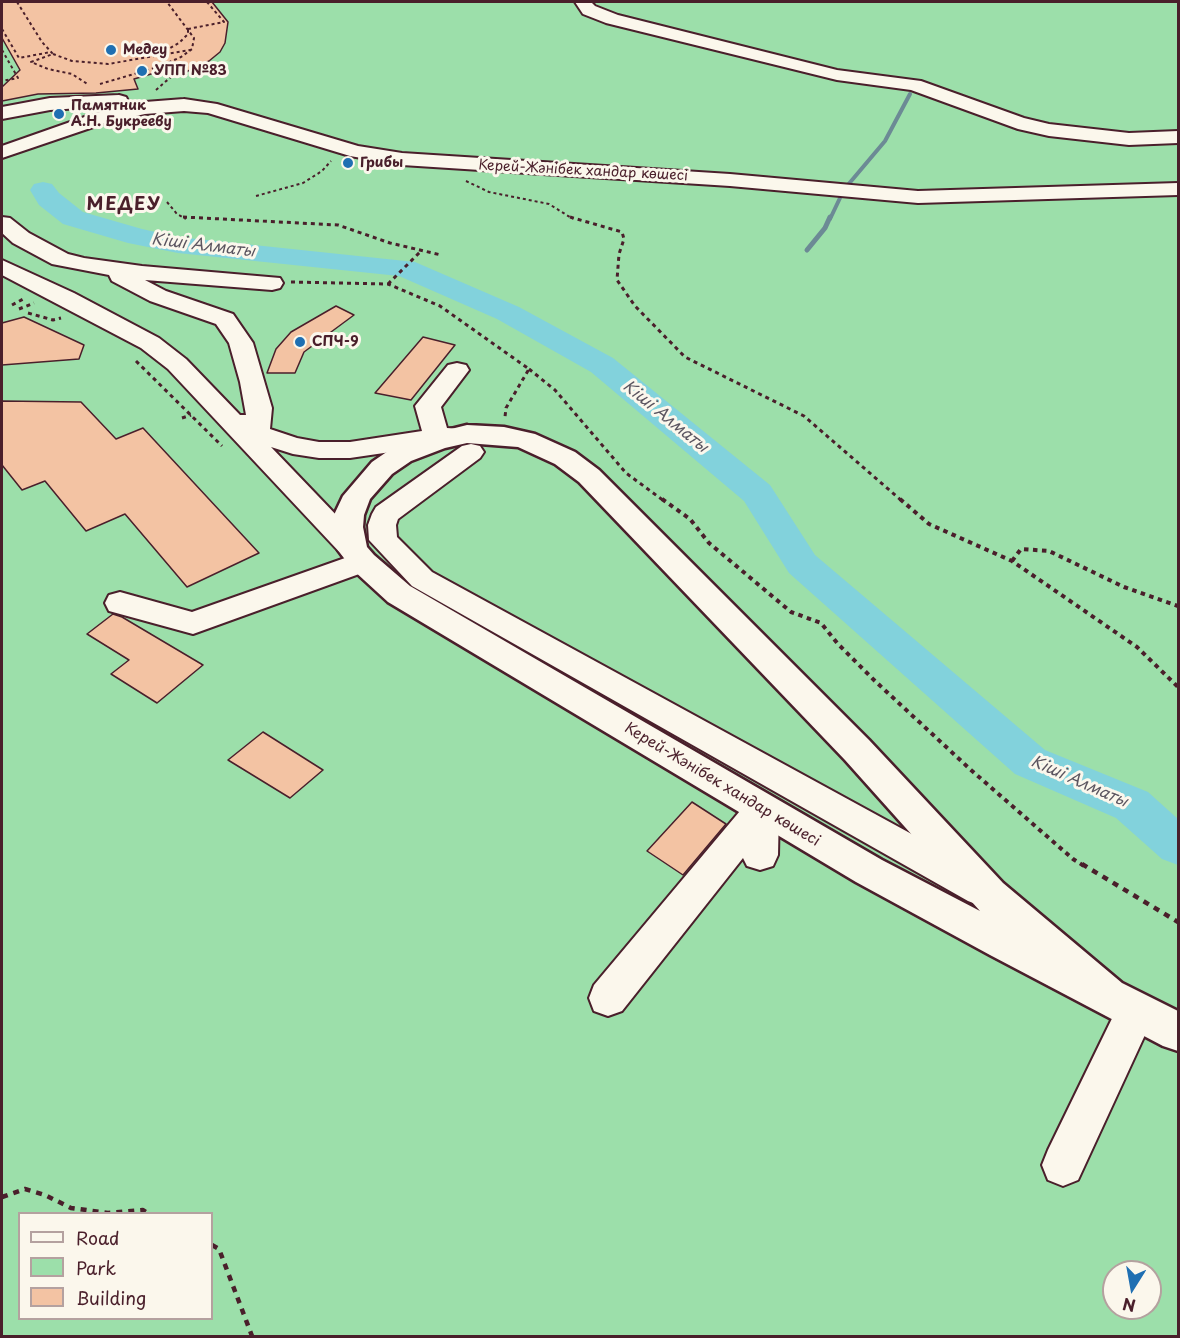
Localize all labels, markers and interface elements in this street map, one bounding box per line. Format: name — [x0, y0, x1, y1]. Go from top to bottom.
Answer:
place label: Медеу — [123, 42, 167, 58]
marker: Медеу — [104, 43, 118, 57]
place label: УПП №83 — [154, 63, 227, 79]
marker: УПП №83 — [135, 64, 149, 78]
place label: Памятник А.Н. Букрееву — [71, 98, 172, 130]
marker: Памятник А.Н. Букрееву — [52, 107, 66, 121]
place label: Грибы — [360, 155, 403, 171]
marker: Грибы — [341, 156, 355, 170]
street label: Керей-Жәнібек хандар көшесі — [478, 157, 688, 185]
district label: МЕДЕУ — [87, 194, 161, 216]
water label: Кіші Алматы — [150, 230, 256, 262]
place label: СПЧ-9 — [312, 334, 359, 350]
marker: СПЧ-9 — [293, 335, 307, 349]
water label: Кіші Алматы — [619, 377, 711, 457]
street label: Керей-Жәнібек хандар көшесі — [621, 719, 823, 851]
water label: Кіші Алматы — [1028, 752, 1130, 812]
legend — [18, 1212, 213, 1320]
text: Road — [76, 1224, 120, 1251]
text: Park — [76, 1254, 116, 1281]
north arrow — [1102, 1260, 1162, 1320]
text: Building — [76, 1284, 146, 1311]
text: N — [1120, 1293, 1137, 1319]

